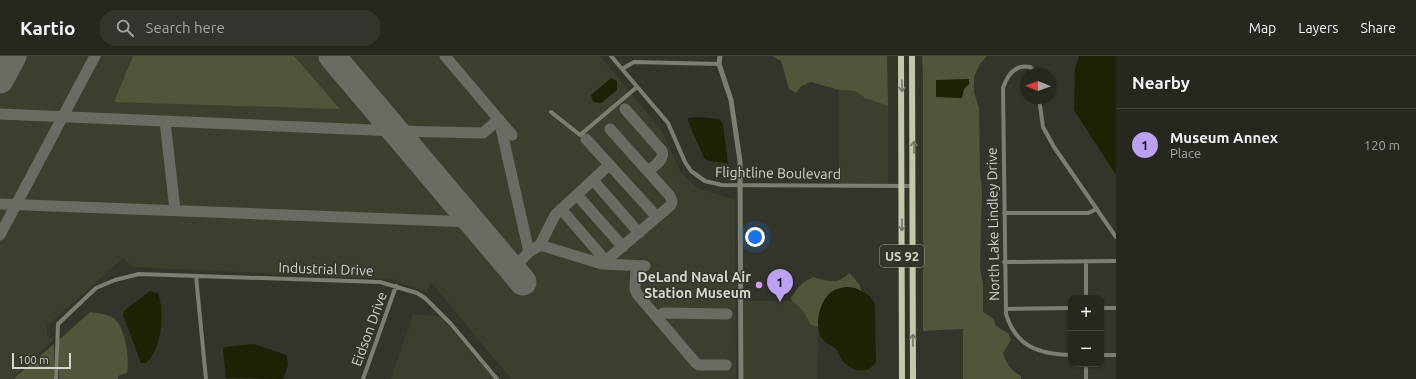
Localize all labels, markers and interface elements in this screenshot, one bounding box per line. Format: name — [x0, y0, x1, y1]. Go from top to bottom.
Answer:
search box — [100, 10, 380, 46]
text: Kartio — [20, 17, 76, 39]
icon: search — [114, 17, 136, 39]
text: Search here — [146, 19, 225, 36]
text: Map — [1249, 20, 1276, 36]
text: Layers — [1298, 20, 1338, 36]
text: Share — [1360, 20, 1396, 36]
north arrow — [1020, 68, 1056, 104]
text: Nearby — [1132, 73, 1190, 92]
one-way arrow — [898, 79, 906, 92]
text: Museum Annex — [1170, 129, 1278, 146]
text: 1 — [1141, 138, 1149, 152]
text: 120 m — [1364, 138, 1400, 152]
one-way arrow — [910, 141, 918, 154]
text: Place — [1170, 146, 1201, 160]
street label: North Lake Lindley Drive — [984, 147, 1002, 301]
street label: Flightline Boulevard — [715, 164, 841, 182]
one-way arrow — [898, 218, 906, 231]
your location — [745, 227, 765, 247]
road number: US 92 — [880, 245, 924, 267]
street label: Industrial Drive — [278, 259, 374, 279]
place label: DeLand Naval Air Station Museum — [637, 269, 751, 301]
pin: 1 — [767, 269, 793, 302]
marker: DeLand Naval Air Station Museum — [754, 280, 764, 290]
street label: Eidson Drive — [348, 290, 390, 368]
map controls — [1068, 295, 1104, 367]
button: + — [1068, 295, 1104, 331]
button: − — [1068, 331, 1104, 367]
one-way arrow — [909, 334, 917, 347]
scale bar — [12, 351, 71, 370]
text: 100 m — [18, 354, 49, 366]

